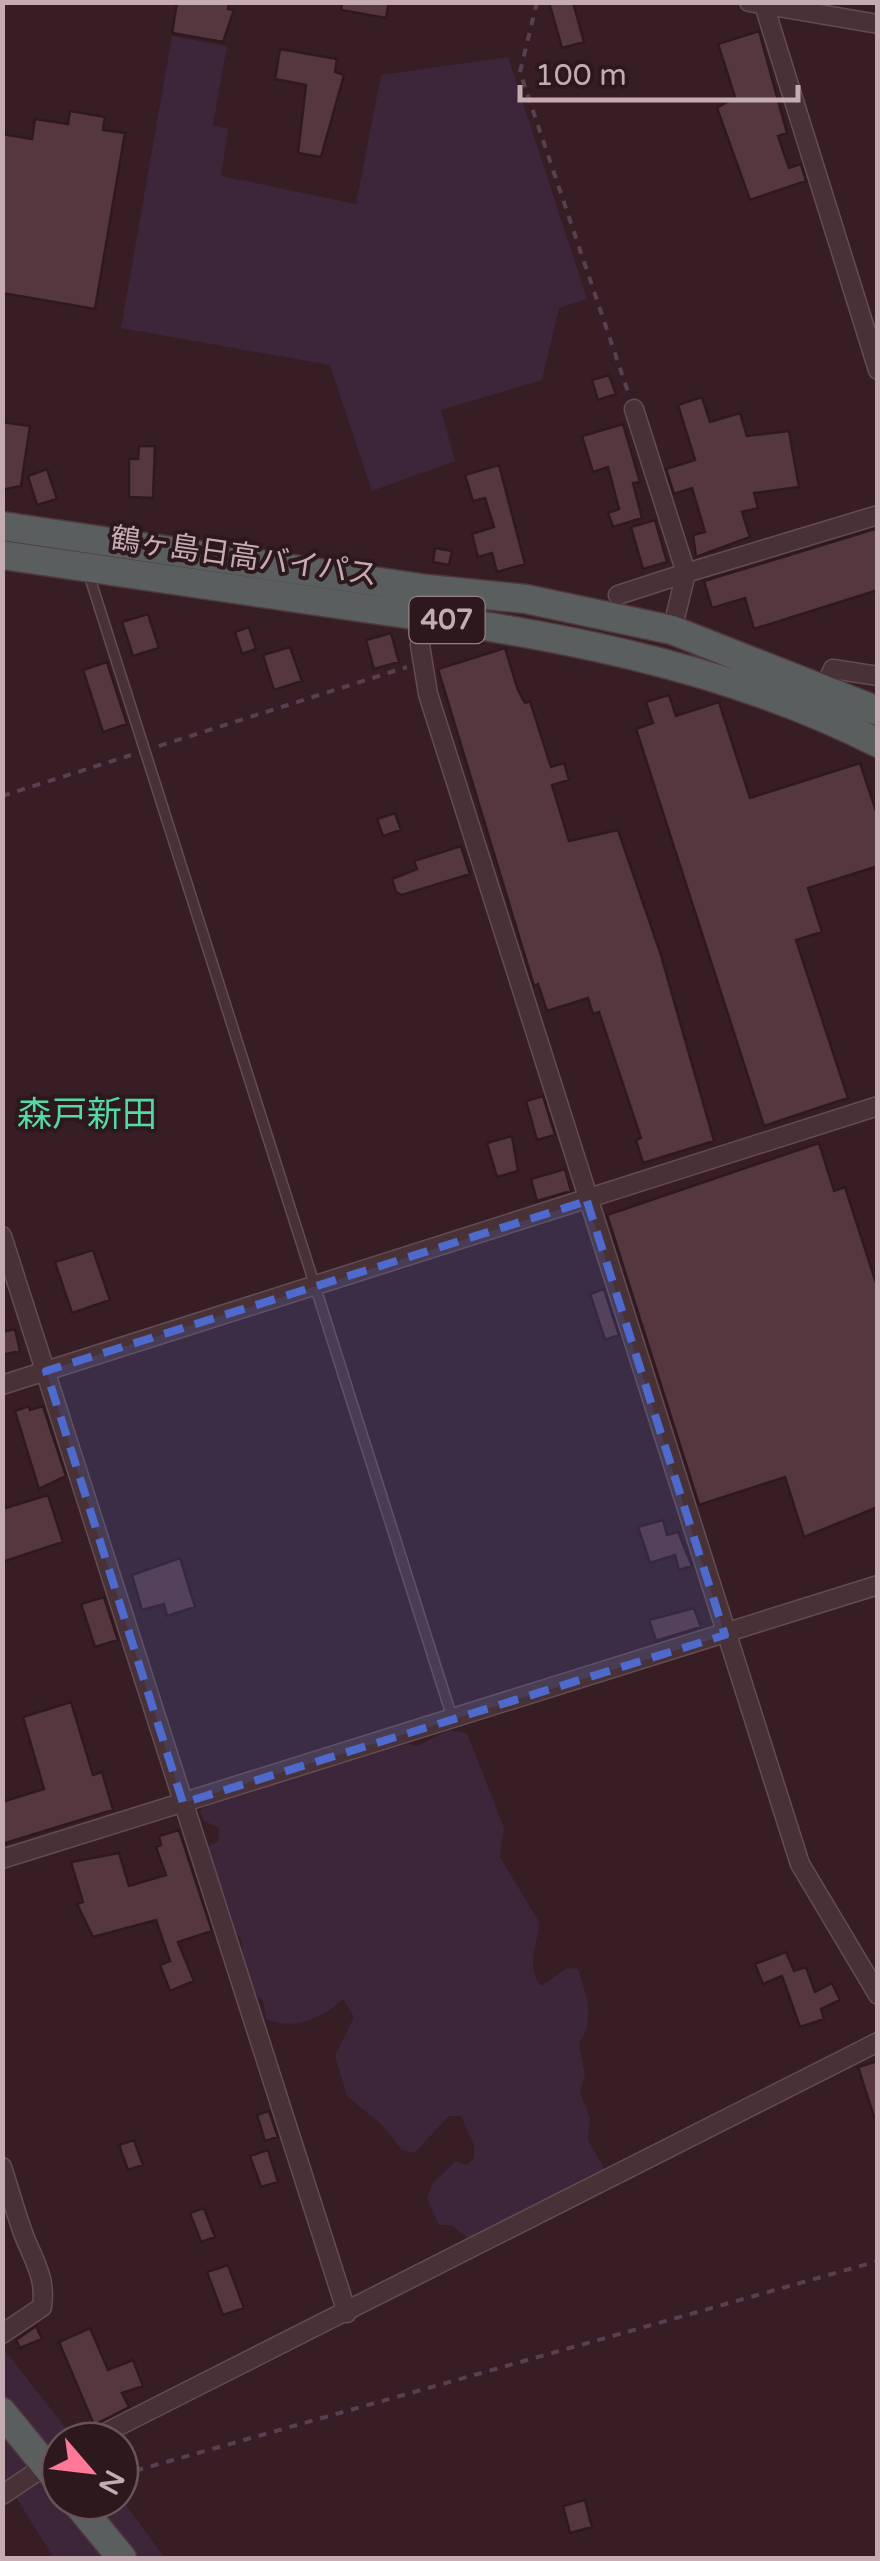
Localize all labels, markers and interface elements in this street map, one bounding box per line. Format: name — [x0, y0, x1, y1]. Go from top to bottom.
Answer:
scale bar — [520, 40, 798, 102]
text: 100 m — [535, 57, 627, 94]
street label: 鶴ヶ島日高バイパス — [108, 520, 380, 594]
road number: 407 — [410, 597, 484, 643]
district label: 森戸新田 — [17, 1094, 157, 1136]
north arrow — [40, 2421, 140, 2521]
text: N — [91, 2464, 131, 2500]

